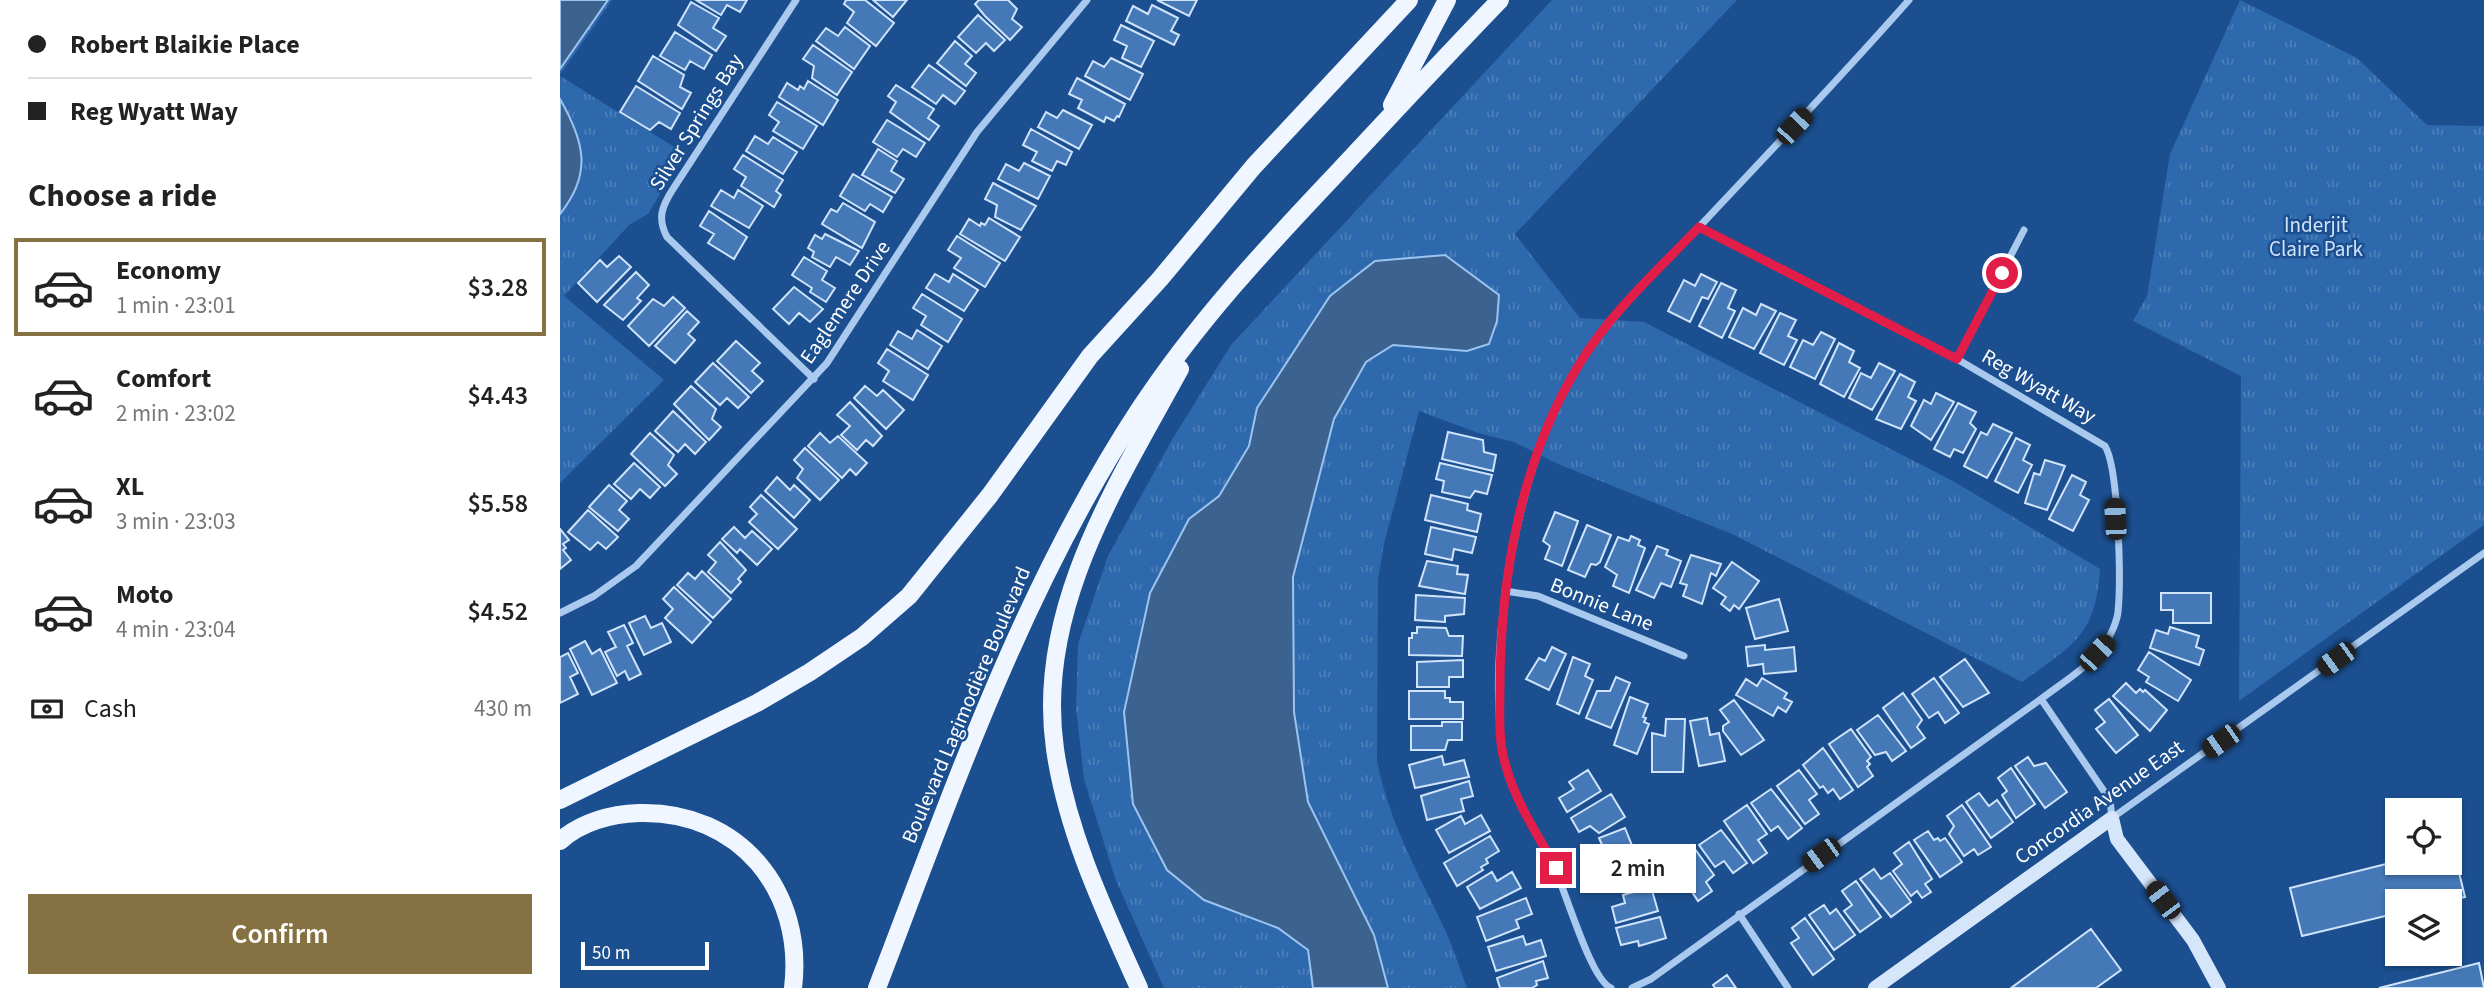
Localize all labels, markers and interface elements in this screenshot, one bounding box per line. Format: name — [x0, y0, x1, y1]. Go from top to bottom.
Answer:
text: Robert Blaikie Place — [70, 26, 300, 63]
street label: Silver Springs Bay — [642, 48, 750, 196]
text: Reg Wyatt Way — [70, 93, 238, 130]
car — [1772, 103, 1817, 149]
text: Choose a ride — [28, 173, 217, 219]
park label: Inderjit Claire Park — [2269, 210, 2364, 264]
street label: Eaglemere Drive — [793, 234, 897, 370]
text: Economy — [116, 252, 221, 289]
icon: car — [32, 256, 95, 319]
route start — [1986, 257, 2018, 289]
text: $3.28 — [467, 269, 528, 306]
text: 1 min · 23:01 — [116, 289, 236, 322]
street label: Reg Wyatt Way — [1976, 341, 2102, 431]
text: Comfort — [116, 360, 211, 397]
icon: car — [32, 364, 95, 427]
text: $4.43 — [467, 377, 528, 414]
text: 2 min · 23:02 — [116, 397, 236, 430]
text: XL — [116, 468, 144, 505]
icon: car — [32, 472, 95, 535]
text: $5.58 — [467, 485, 528, 522]
car — [2104, 497, 2127, 541]
text: 3 min · 23:03 — [116, 505, 236, 538]
street label: Boulevard Lagimodière Boulevard — [894, 562, 1038, 848]
street label: Bonnie Lane — [1546, 570, 1658, 638]
text: Moto — [116, 576, 173, 613]
icon: car — [32, 580, 95, 643]
text: $4.52 — [467, 593, 528, 630]
text: 4 min · 23:04 — [116, 613, 236, 646]
car — [2075, 630, 2120, 676]
car — [2313, 638, 2360, 680]
icon: cash — [28, 690, 66, 728]
text: Cash — [84, 690, 137, 727]
text: 430 m — [474, 692, 532, 725]
car — [2198, 720, 2245, 762]
street label: Concordia Avenue East — [2008, 732, 2190, 872]
map controls — [2385, 798, 2462, 966]
button: locate — [2385, 798, 2462, 875]
car — [1798, 834, 1845, 876]
callout: 2 min — [1580, 844, 1696, 892]
route end — [1540, 852, 1572, 884]
text: 2 min — [1611, 852, 1665, 885]
car — [2142, 877, 2185, 923]
button: layers — [2385, 889, 2462, 966]
button: Confirm — [28, 894, 532, 974]
scale bar — [581, 939, 709, 971]
text: 50 m — [592, 940, 630, 967]

